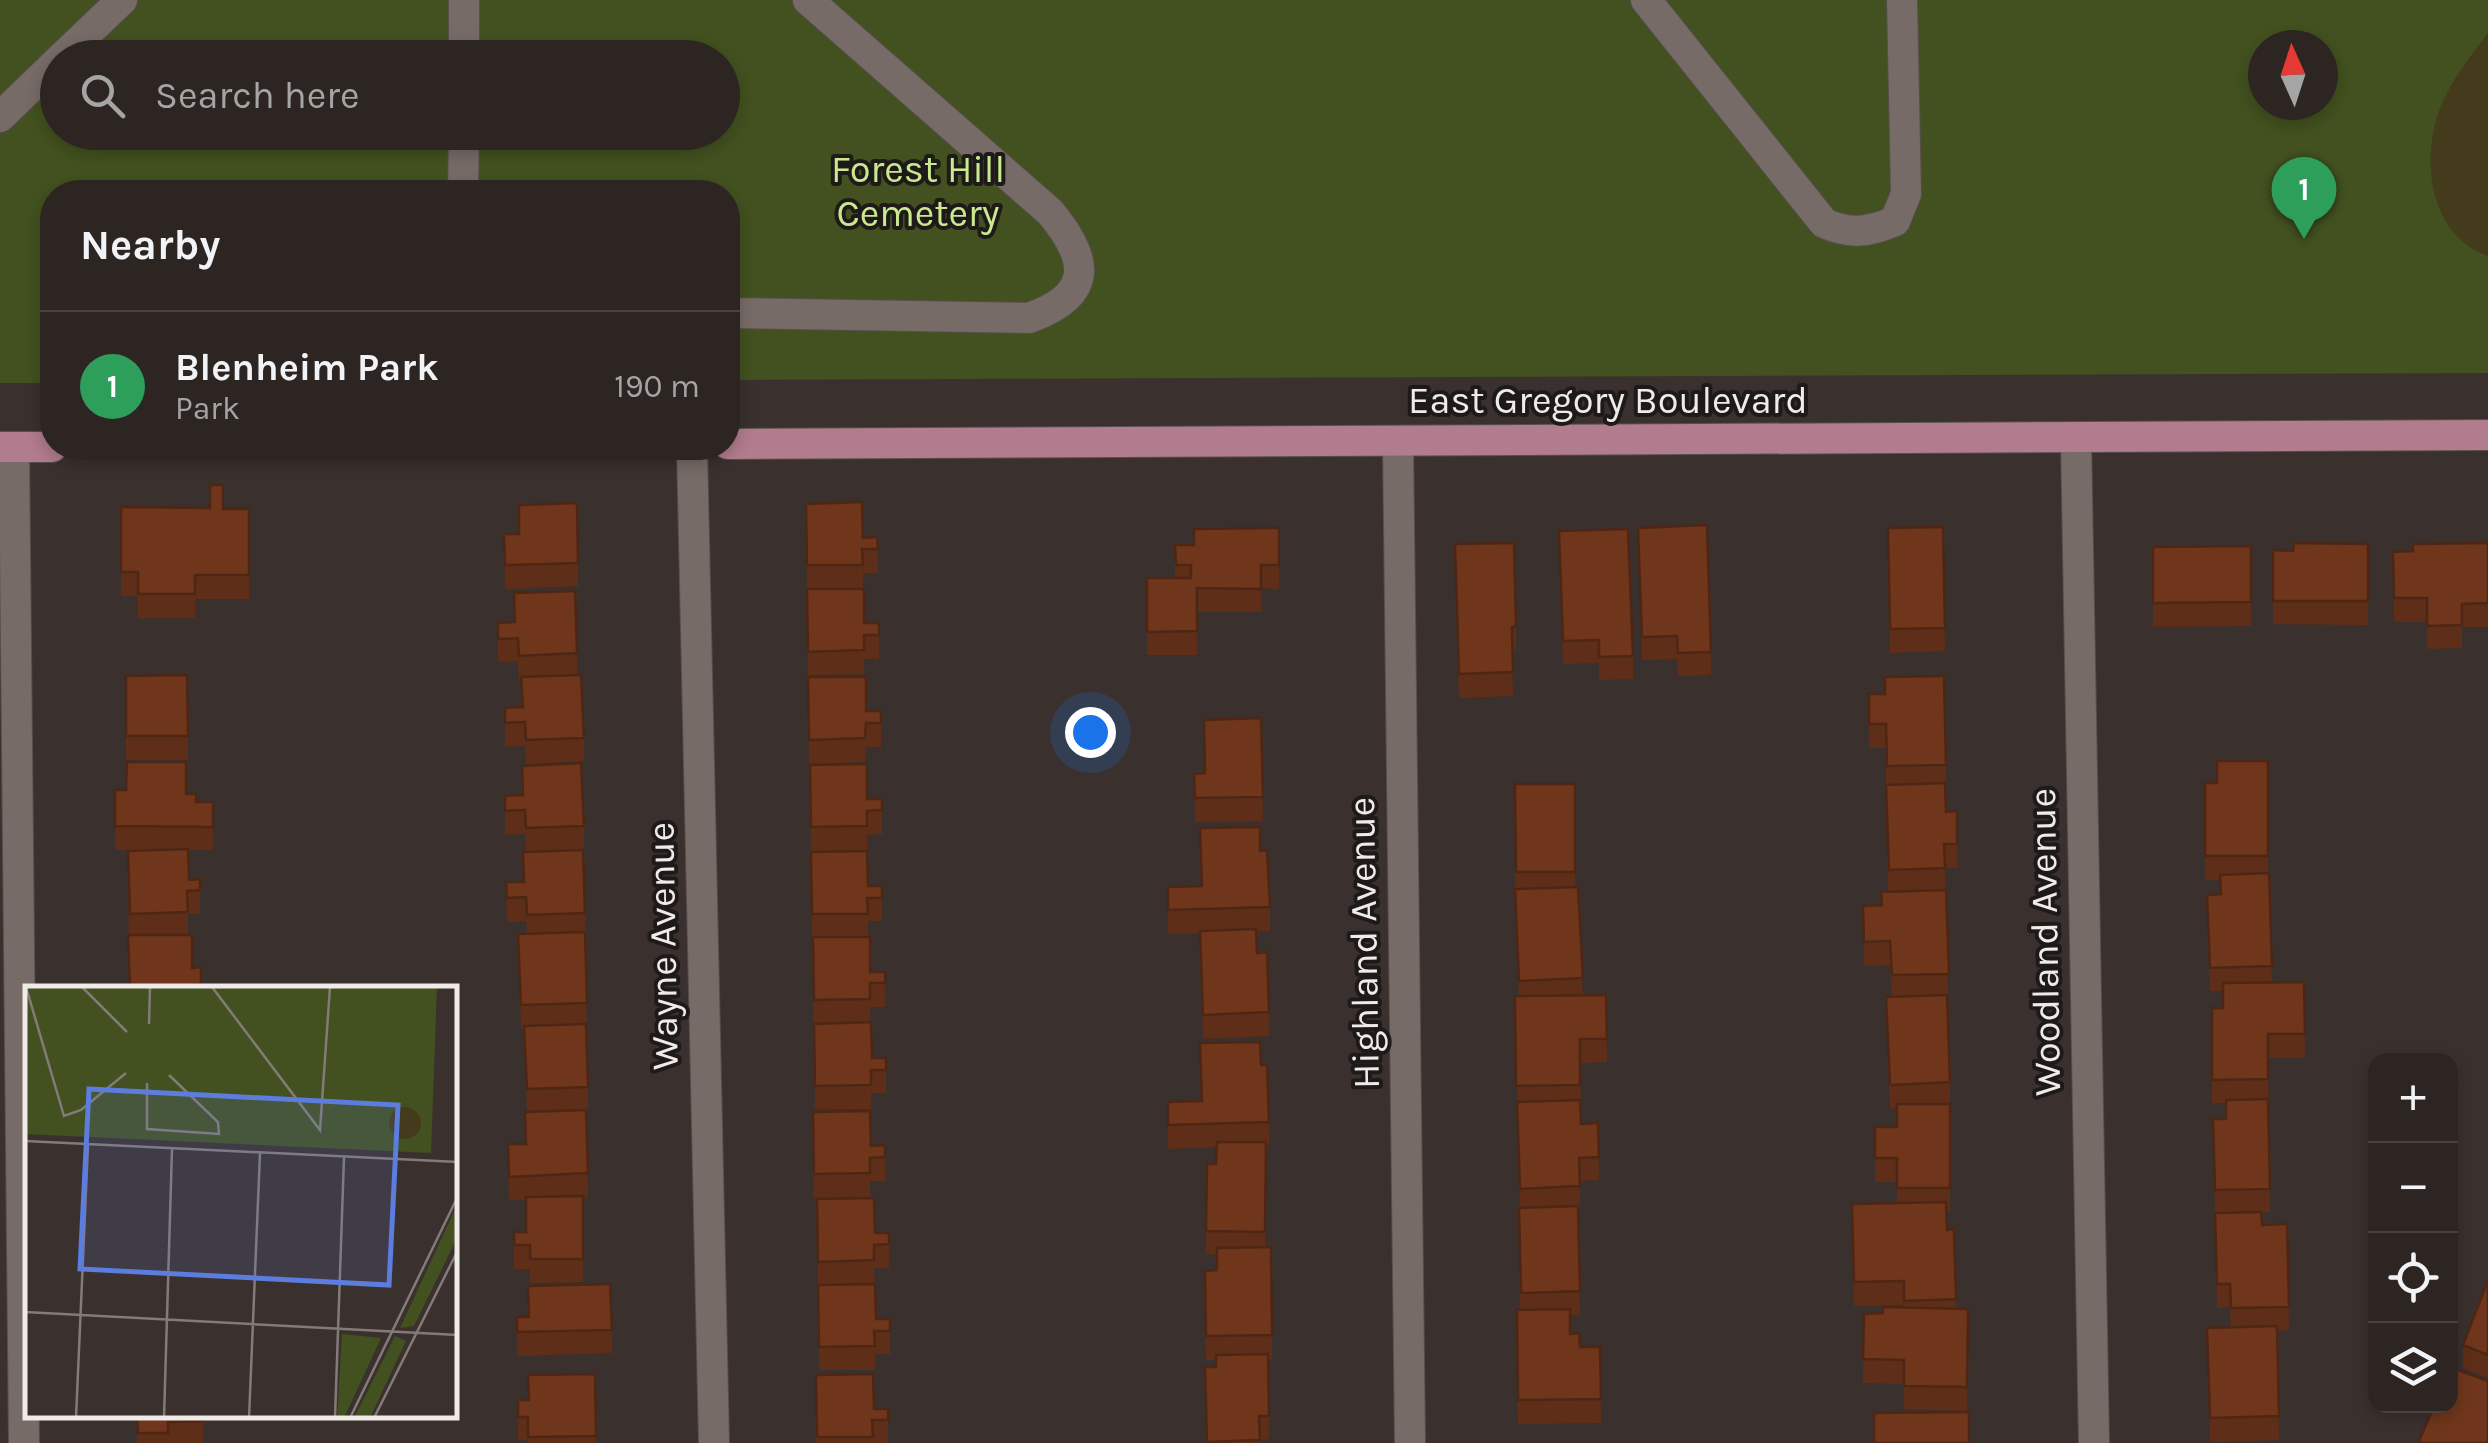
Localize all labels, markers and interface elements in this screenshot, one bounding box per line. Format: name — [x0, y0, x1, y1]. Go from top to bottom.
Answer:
north arrow — [2248, 30, 2338, 120]
search box — [40, 40, 740, 150]
icon: search — [75, 68, 130, 123]
text: Search here — [155, 73, 359, 118]
park label: Forest Hill Cemetery — [831, 147, 1005, 236]
pin: 1 — [2272, 156, 2336, 239]
text: Nearby — [80, 220, 220, 270]
text: Blenheim Park — [175, 345, 439, 390]
text: 1 — [107, 368, 118, 405]
text: 190 m — [614, 368, 700, 405]
street label: East Gregory Boulevard — [1408, 378, 1808, 423]
text: Park — [175, 390, 240, 427]
your location — [1065, 707, 1116, 758]
street label: Woodland Avenue — [2020, 788, 2070, 1096]
street label: Highland Avenue — [1339, 797, 1389, 1089]
street label: Wayne Avenue — [638, 822, 688, 1070]
inset map — [25, 986, 458, 1418]
map controls — [2368, 1053, 2458, 1413]
button: + — [2368, 1053, 2458, 1143]
button: − — [2368, 1143, 2458, 1233]
button: locate — [2368, 1233, 2458, 1323]
button: layers — [2368, 1323, 2458, 1413]

